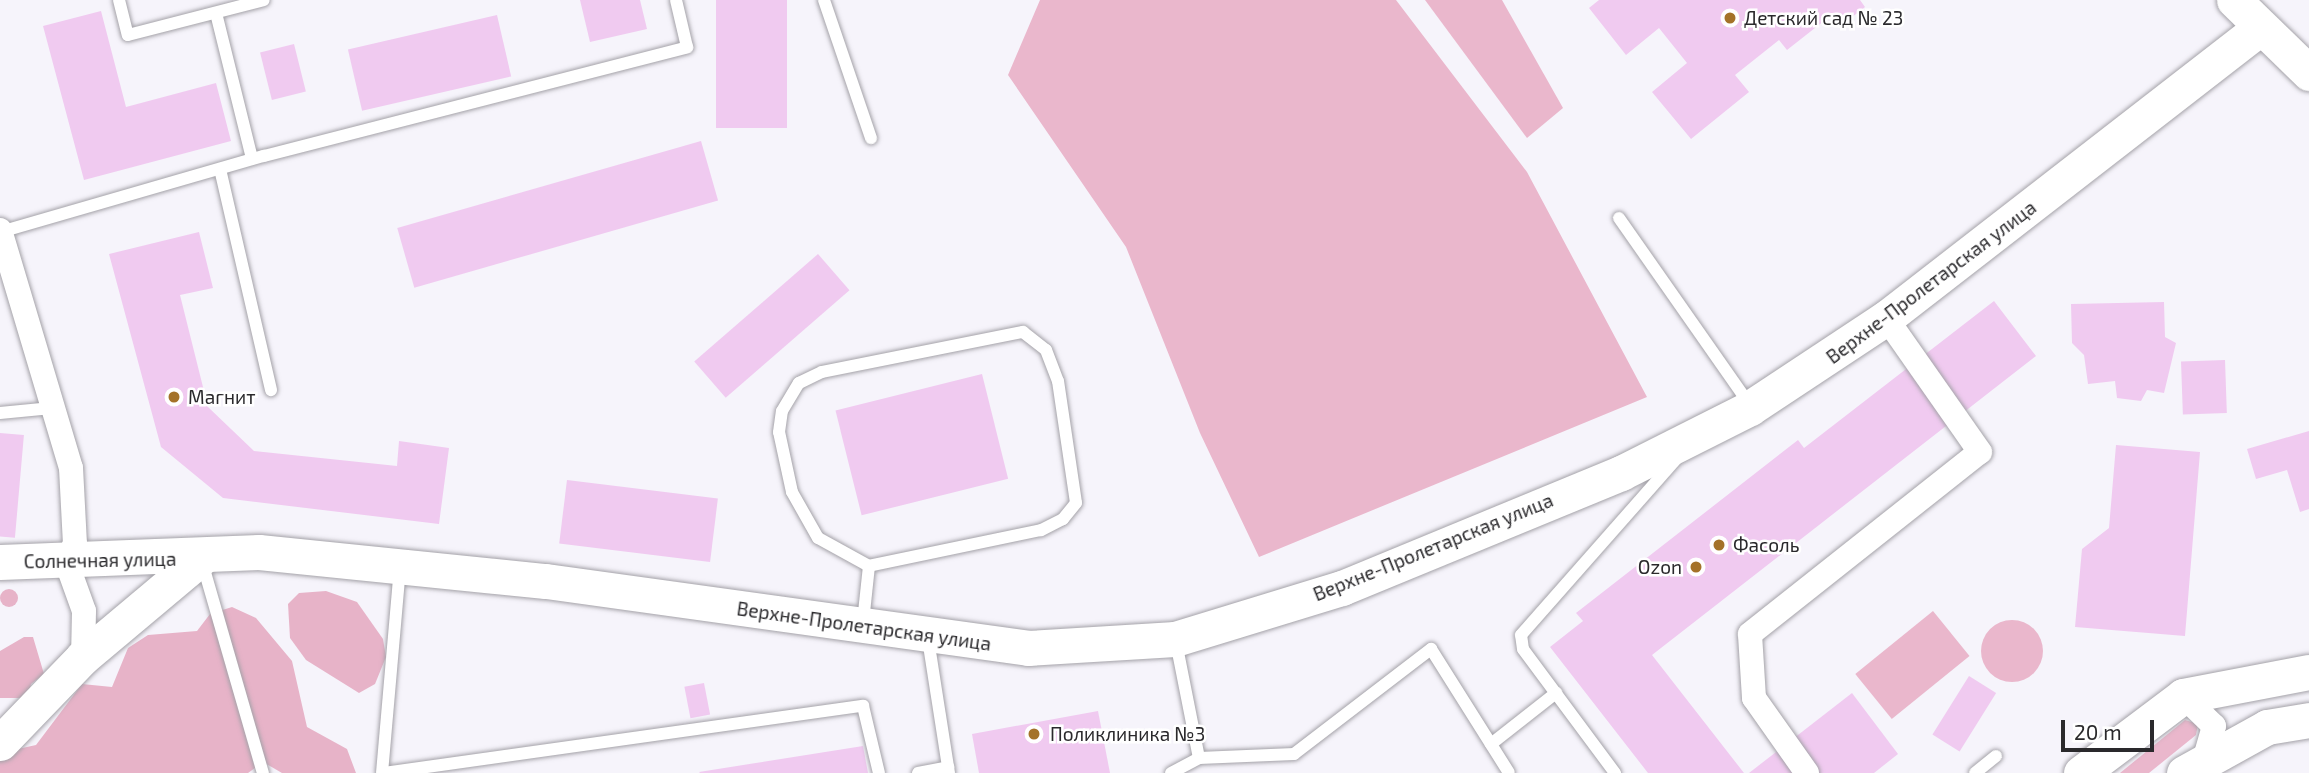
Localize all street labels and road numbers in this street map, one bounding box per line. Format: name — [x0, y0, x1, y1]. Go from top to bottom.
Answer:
street label: Верхне-Пролетарская улица — [1822, 196, 2040, 368]
street label: Верхне-Пролетарская улица — [1310, 488, 1556, 606]
street label: Солнечная улица — [23, 547, 177, 573]
street label: Верхне-Пролетарская улица — [735, 597, 993, 655]

